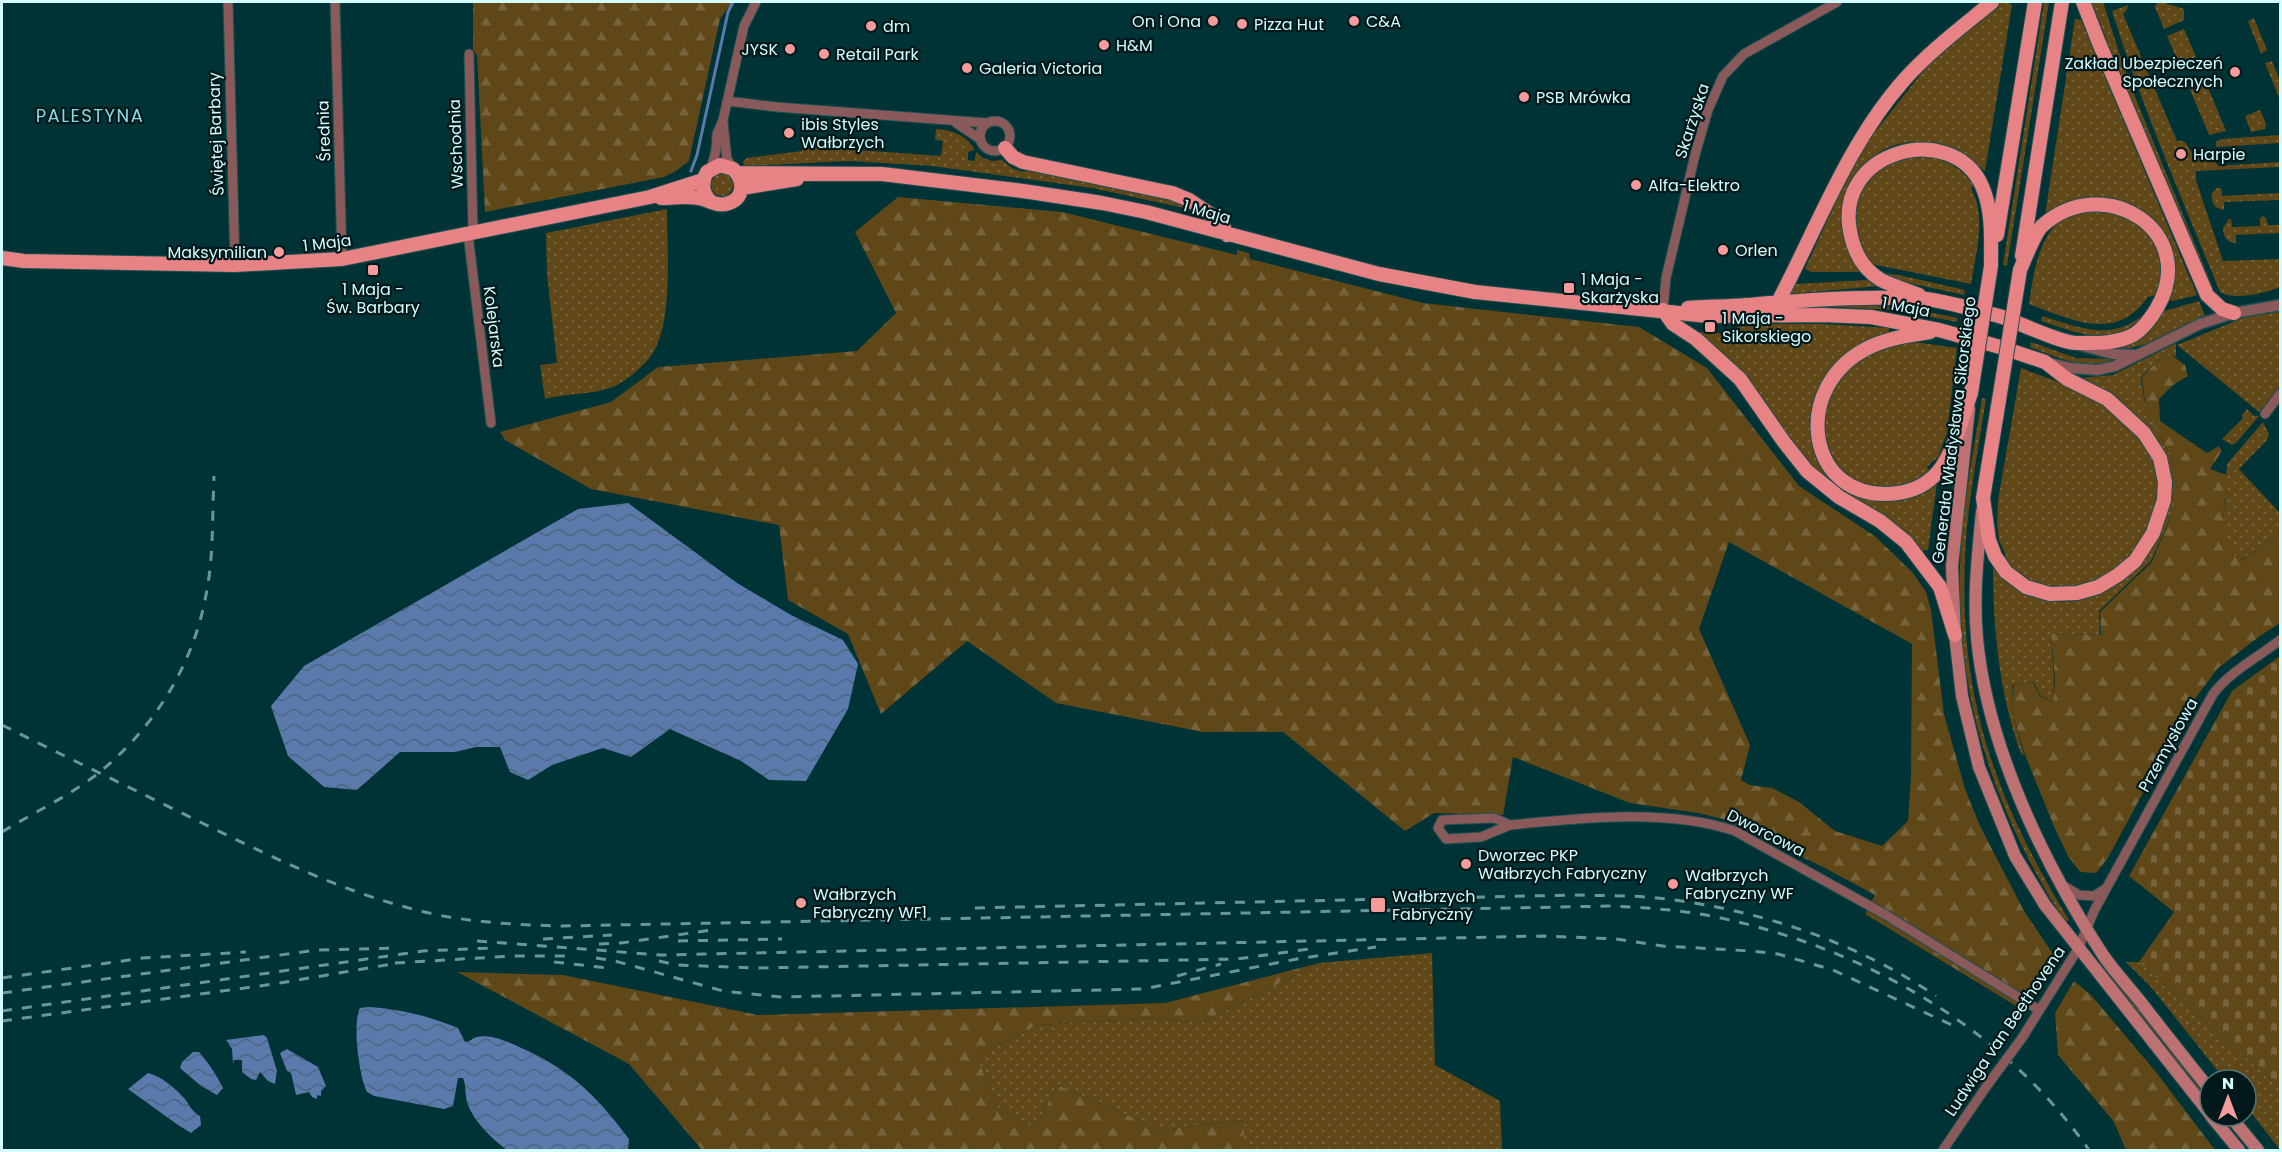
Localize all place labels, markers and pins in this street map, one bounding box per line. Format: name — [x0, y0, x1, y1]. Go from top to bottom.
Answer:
place label: On i Ona — [1132, 10, 1201, 33]
place label: C&A — [1366, 10, 1401, 33]
place label: Pizza Hut — [1254, 13, 1324, 36]
marker: On i Ona — [1206, 14, 1220, 28]
marker: C&A — [1347, 14, 1361, 28]
place label: dm — [883, 15, 910, 38]
marker: Pizza Hut — [1235, 17, 1249, 31]
marker: dm — [864, 19, 878, 33]
place label: H&M — [1116, 34, 1153, 57]
place label: JYSK — [741, 38, 778, 61]
marker: H&M — [1097, 38, 1111, 52]
marker: JYSK — [783, 42, 797, 56]
place label: Retail Park — [836, 43, 919, 66]
marker: Retail Park — [817, 47, 831, 61]
place label: Zakład Ubezpieczeń Społecznych — [2065, 52, 2223, 93]
place label: Galeria Victoria — [979, 57, 1102, 80]
marker: Galeria Victoria — [960, 61, 974, 75]
marker: Zakład Ubezpieczeń Społecznych — [2228, 65, 2242, 79]
place label: PSB Mrówka — [1536, 86, 1631, 109]
marker: PSB Mrówka — [1517, 90, 1531, 104]
place label: ibis Styles Wałbrzych — [801, 113, 884, 154]
marker: ibis Styles Wałbrzych — [782, 126, 796, 140]
place label: Harpie — [2193, 143, 2246, 166]
marker: Harpie — [2174, 147, 2188, 161]
place label: Alfa-Elektro — [1648, 174, 1740, 197]
marker: Alfa-Elektro — [1629, 178, 1643, 192]
place label: Orlen — [1735, 239, 1778, 262]
place label: Maksymilian — [167, 241, 267, 264]
marker: Orlen — [1716, 243, 1730, 257]
marker: Maksymilian — [272, 245, 286, 259]
marker: 1 Maja - Św. Barbary — [366, 263, 380, 277]
place label: 1 Maja - Skarżyska — [1581, 268, 1659, 309]
place label: 1 Maja - Św. Barbary — [326, 278, 420, 319]
marker: 1 Maja - Skarżyska — [1562, 281, 1576, 295]
place label: 1 Maja - Sikorskiego — [1722, 307, 1811, 348]
marker: 1 Maja - Sikorskiego — [1703, 320, 1717, 334]
place label: Dworzec PKP Wałbrzych Fabryczny — [1478, 844, 1647, 885]
marker: Dworzec PKP Wałbrzych Fabryczny — [1459, 857, 1473, 871]
place label: Wałbrzych Fabryczny WF — [1685, 864, 1794, 905]
marker: Wałbrzych Fabryczny WF — [1666, 877, 1680, 891]
place label: Wałbrzych Fabryczny WF1 — [813, 883, 927, 924]
place label: Wałbrzych Fabryczny — [1392, 885, 1475, 926]
marker: Wałbrzych Fabryczny WF1 — [794, 896, 808, 910]
marker: Wałbrzych Fabryczny — [1369, 896, 1387, 914]

